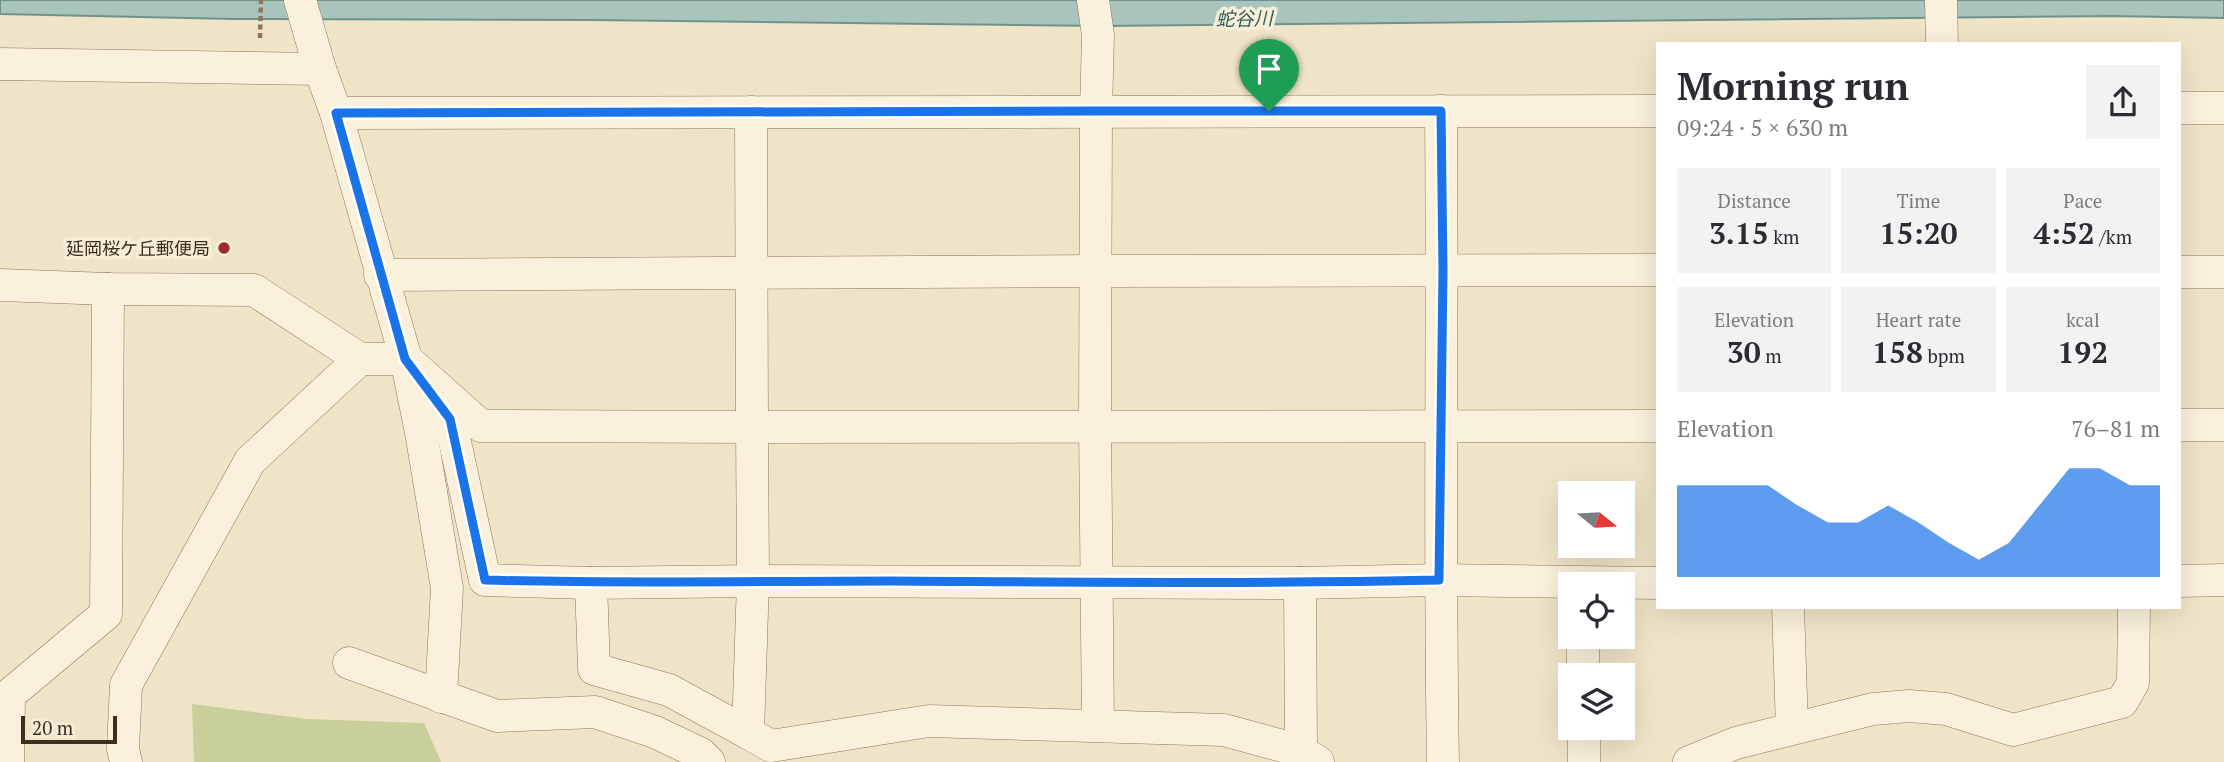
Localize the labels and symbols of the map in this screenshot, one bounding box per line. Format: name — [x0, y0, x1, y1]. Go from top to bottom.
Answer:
water label: 蛇谷川 — [1215, 5, 1275, 31]
pin — [1239, 39, 1299, 111]
place label: 延岡桜ケ丘郵便局 — [66, 236, 210, 260]
marker: 延岡桜ケ丘郵便局 — [216, 240, 232, 256]
north arrow — [1558, 481, 1634, 558]
scale bar — [21, 713, 117, 745]

